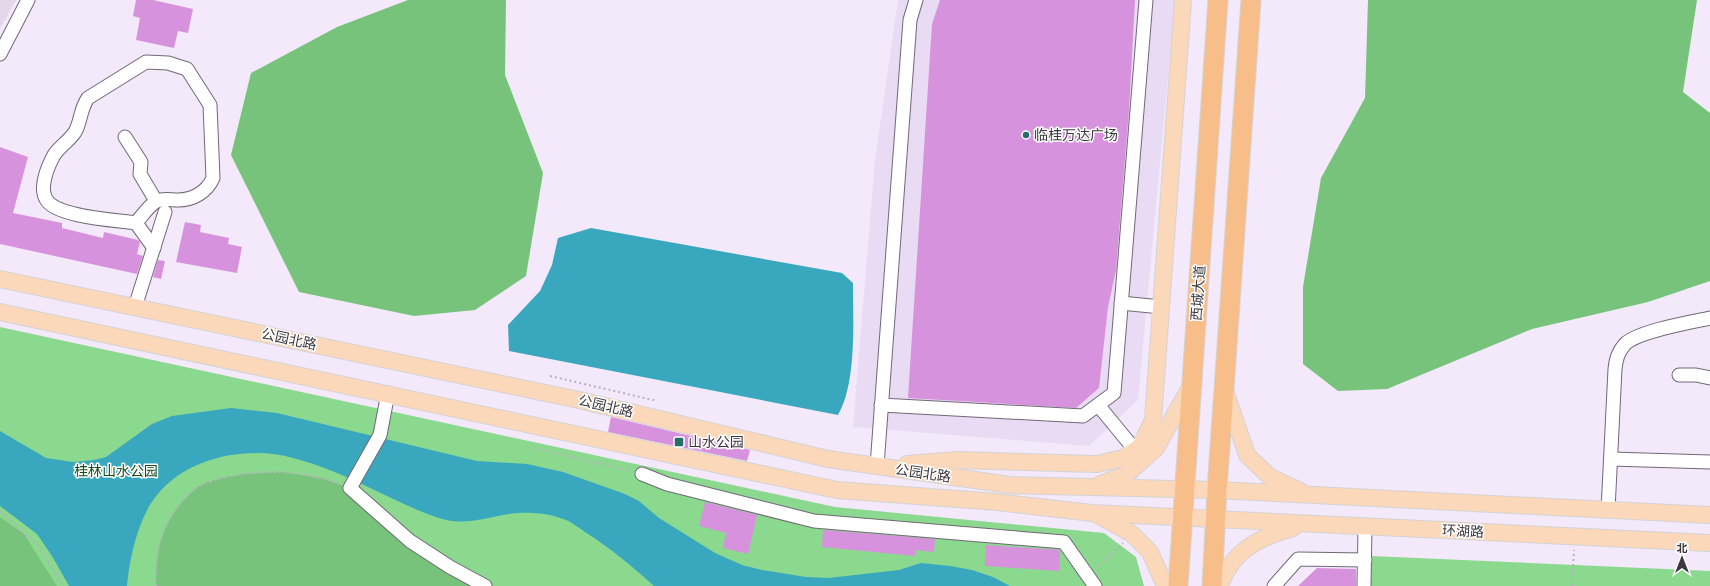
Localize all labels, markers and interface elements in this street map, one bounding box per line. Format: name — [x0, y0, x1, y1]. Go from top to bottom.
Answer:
place label: 临桂万达广场 — [1034, 127, 1118, 143]
marker: 临桂万达广场 — [1021, 130, 1031, 140]
street label: 西城大道 — [1188, 265, 1208, 321]
street label: 公园北路 — [260, 325, 318, 353]
street label: 公园北路 — [577, 392, 635, 420]
place label: 山水公园 — [688, 434, 744, 450]
marker: 山水公园 — [673, 436, 685, 448]
street label: 公园北路 — [894, 461, 952, 485]
park label: 桂林山水公园 — [74, 463, 158, 479]
street label: 环湖路 — [1442, 522, 1484, 540]
north arrow — [1662, 538, 1702, 578]
text: 北 — [1677, 542, 1688, 555]

